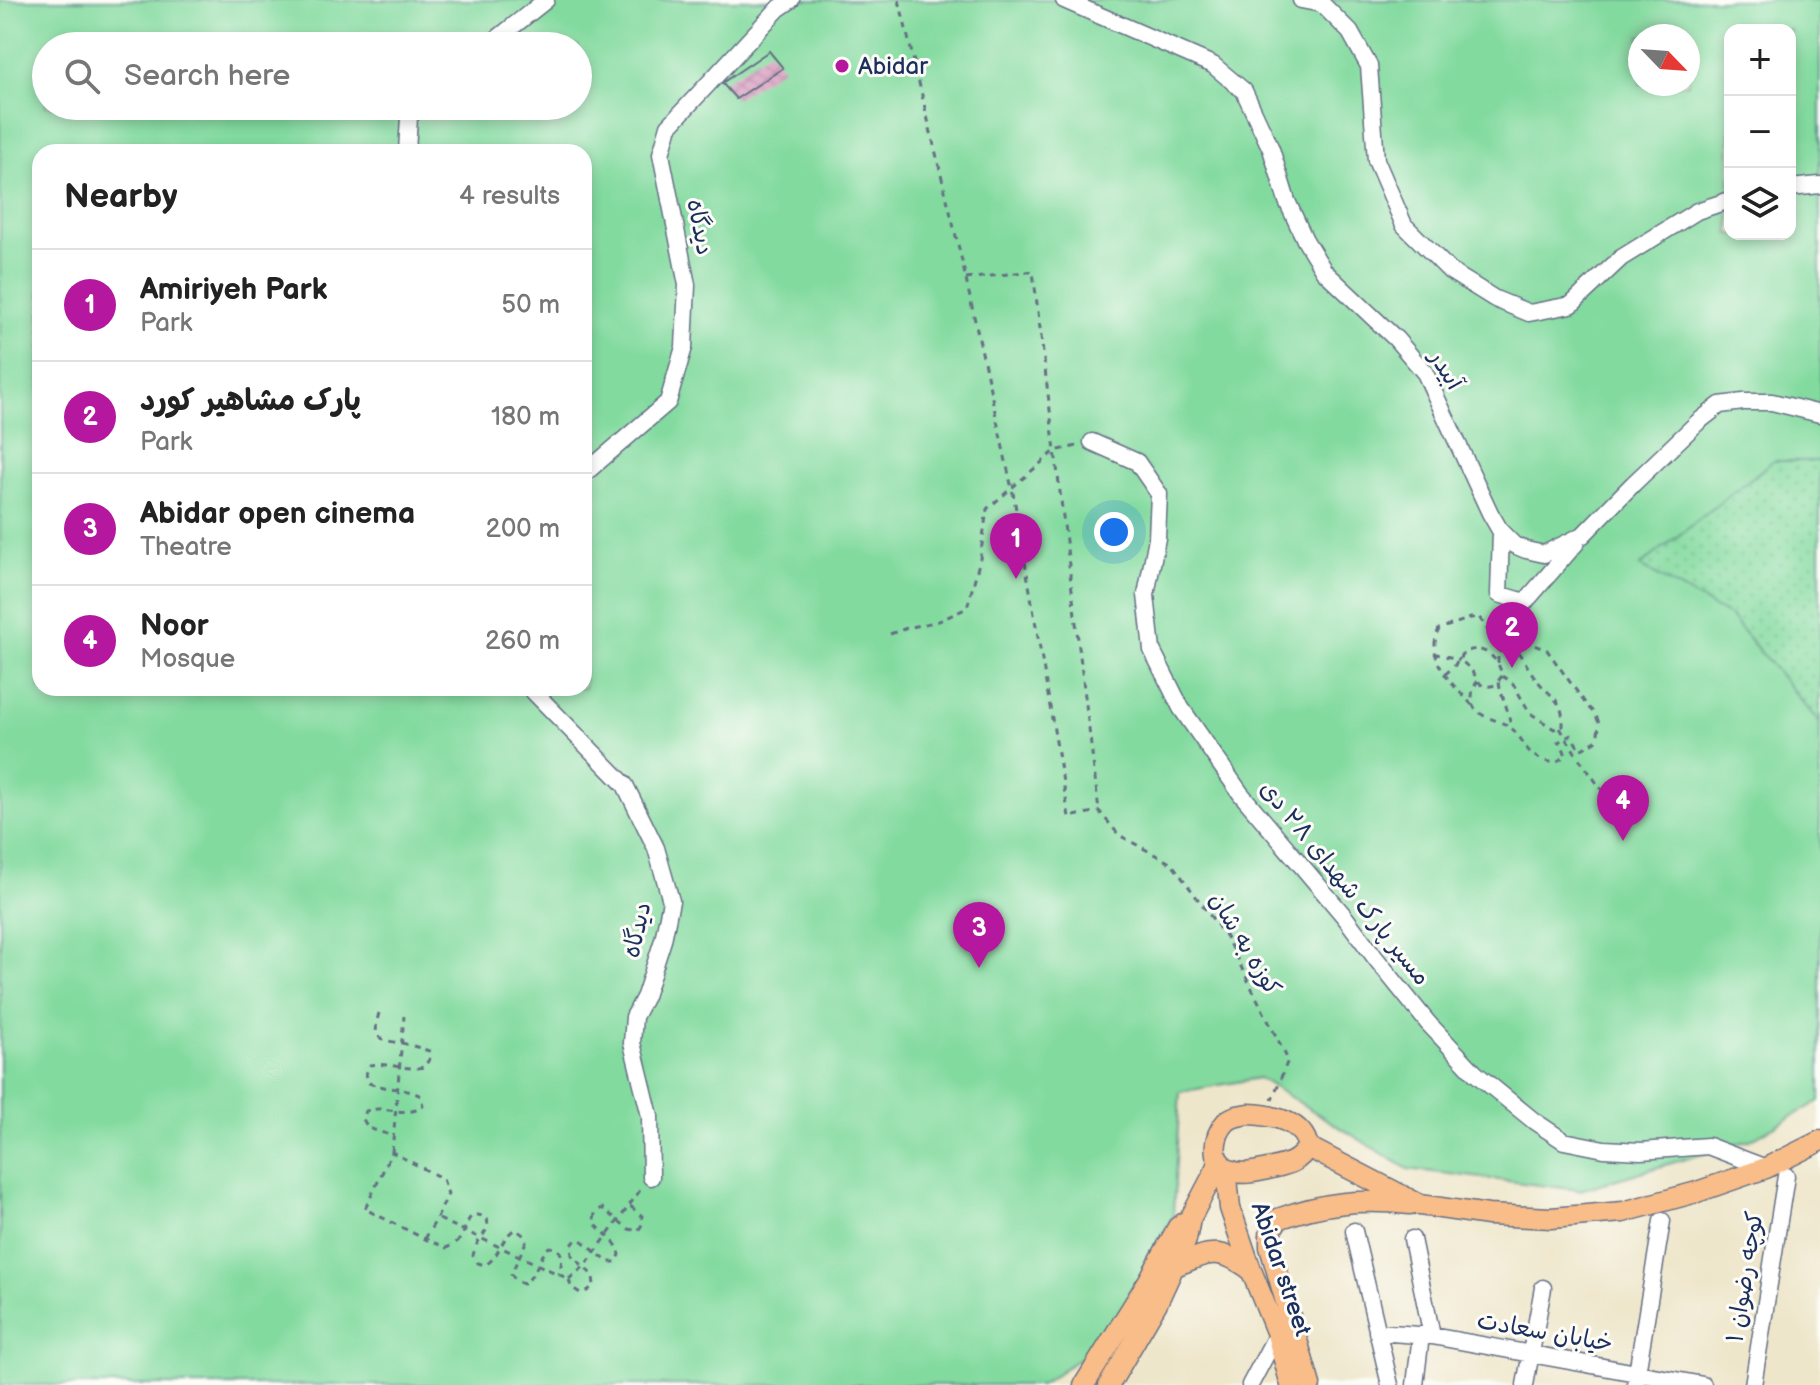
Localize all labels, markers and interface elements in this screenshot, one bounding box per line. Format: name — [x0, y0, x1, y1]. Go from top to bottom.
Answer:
north arrow — [1628, 24, 1700, 96]
map controls — [1724, 24, 1796, 240]
button: + — [1724, 24, 1796, 96]
search box — [32, 32, 592, 120]
place label: Abidar — [858, 52, 928, 81]
icon: search — [60, 54, 104, 98]
marker: Abidar — [833, 57, 851, 75]
text: Search here — [124, 58, 290, 94]
button: − — [1724, 96, 1796, 168]
button: layers — [1724, 168, 1796, 240]
text: Nearby — [64, 176, 178, 217]
text: 4 results — [459, 181, 560, 212]
street label: دیدگاه — [680, 197, 720, 257]
text: Amiriyeh Park — [140, 272, 328, 308]
text: 1 — [85, 290, 95, 321]
text: 50 m — [501, 290, 560, 321]
text: Park — [140, 308, 192, 339]
street label: آبیدر — [1422, 343, 1470, 396]
text: پارک مشاهیر کورد — [140, 383, 361, 419]
text: 2 — [82, 402, 98, 433]
text: 180 m — [491, 402, 560, 433]
text: Park — [140, 427, 192, 458]
text: Abidar open cinema — [140, 496, 415, 532]
your location — [1094, 512, 1134, 552]
pin: 1 — [990, 513, 1042, 579]
text: 3 — [82, 514, 98, 545]
text: 200 m — [486, 514, 560, 545]
text: Theatre — [140, 532, 232, 563]
pin: 2 — [1486, 602, 1538, 668]
text: Noor — [140, 608, 209, 644]
text: 4 — [82, 626, 98, 657]
text: 260 m — [485, 626, 560, 657]
text: Mosque — [140, 644, 235, 675]
street label: مسیر پارک شهدای ۲۸ دی — [1254, 775, 1436, 991]
pin: 4 — [1597, 775, 1649, 841]
street label: کوزه به شان — [1203, 887, 1287, 1001]
street label: دیدگاه — [617, 899, 657, 961]
pin: 3 — [953, 902, 1005, 968]
street label: Abidar street — [1245, 1198, 1318, 1340]
street label: کوچه رضوان ۱ — [1720, 1209, 1770, 1345]
street label: خیابان سعادت — [1475, 1306, 1615, 1358]

